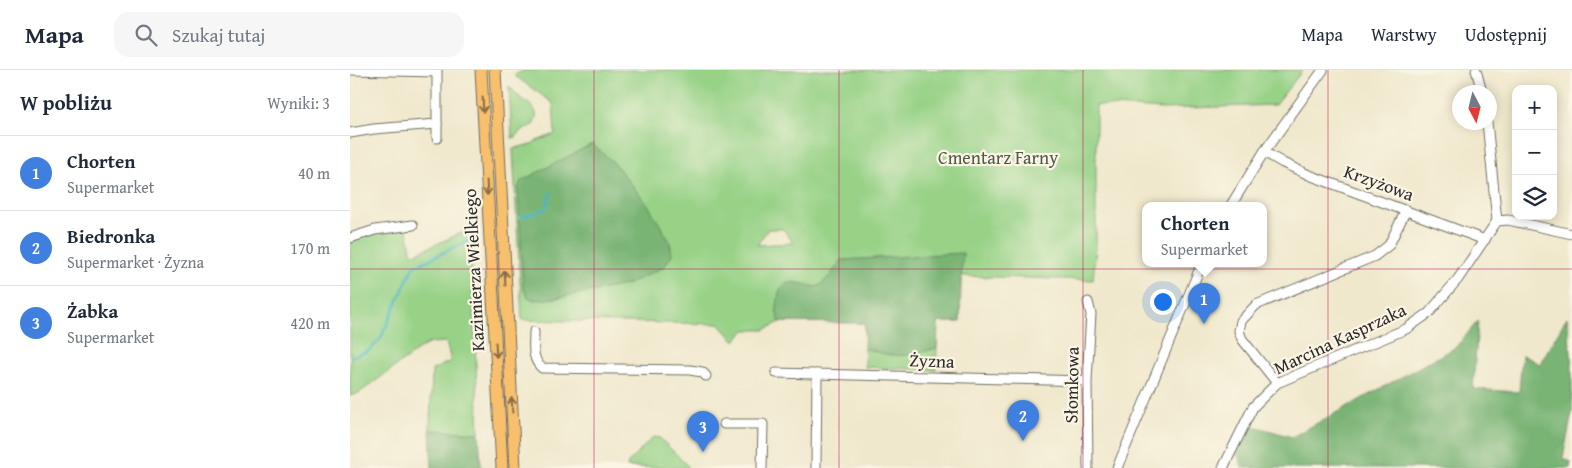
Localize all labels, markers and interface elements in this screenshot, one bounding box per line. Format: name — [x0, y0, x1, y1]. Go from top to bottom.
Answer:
search box — [114, 12, 464, 57]
text: Mapa — [25, 17, 84, 52]
icon: search — [132, 21, 160, 49]
text: Szukaj tutaj — [172, 21, 265, 49]
text: Mapa — [1301, 21, 1343, 48]
text: Warstwy — [1371, 21, 1437, 48]
text: Udostępnij — [1465, 21, 1547, 48]
north arrow — [1452, 85, 1497, 130]
map controls — [1512, 85, 1557, 220]
button: + — [1512, 85, 1557, 130]
text: W pobliżu — [20, 87, 112, 118]
text: Wyniki: 3 — [267, 91, 330, 115]
one-way arrow — [478, 96, 487, 112]
button: − — [1512, 130, 1557, 175]
park label: Cmentarz Farny — [938, 144, 1058, 171]
text: Chorten — [67, 147, 136, 175]
street label: Krzyżowa — [1340, 157, 1418, 208]
text: 1 — [32, 161, 40, 185]
text: 40 m — [298, 161, 330, 185]
text: Supermarket — [67, 175, 154, 199]
button: layers — [1512, 175, 1557, 220]
one-way arrow — [483, 180, 492, 196]
street label: Kazimierza Wielkiego — [456, 188, 491, 352]
popup — [1142, 202, 1267, 267]
text: Chorten — [1161, 209, 1229, 237]
text: Biedronka — [67, 222, 155, 250]
text: 2 — [32, 236, 40, 260]
text: 170 m — [290, 236, 330, 260]
text: Supermarket — [1161, 237, 1248, 261]
text: Supermarket · Żyzna — [67, 250, 204, 274]
one-way arrow — [500, 270, 510, 286]
pin: 1 — [1188, 283, 1220, 324]
your location — [1150, 289, 1176, 315]
street label: Marcina Kasprzaka — [1269, 296, 1411, 381]
text: Żabka — [67, 297, 118, 325]
text: 3 — [32, 311, 40, 335]
text: 420 m — [290, 311, 330, 335]
text: Supermarket — [67, 325, 154, 349]
one-way arrow — [492, 342, 501, 358]
street label: Żyzna — [909, 346, 955, 375]
street label: Słomkowa — [1057, 346, 1086, 424]
one-way arrow — [507, 397, 516, 413]
pin: 2 — [1007, 400, 1039, 441]
pin: 3 — [687, 411, 719, 452]

